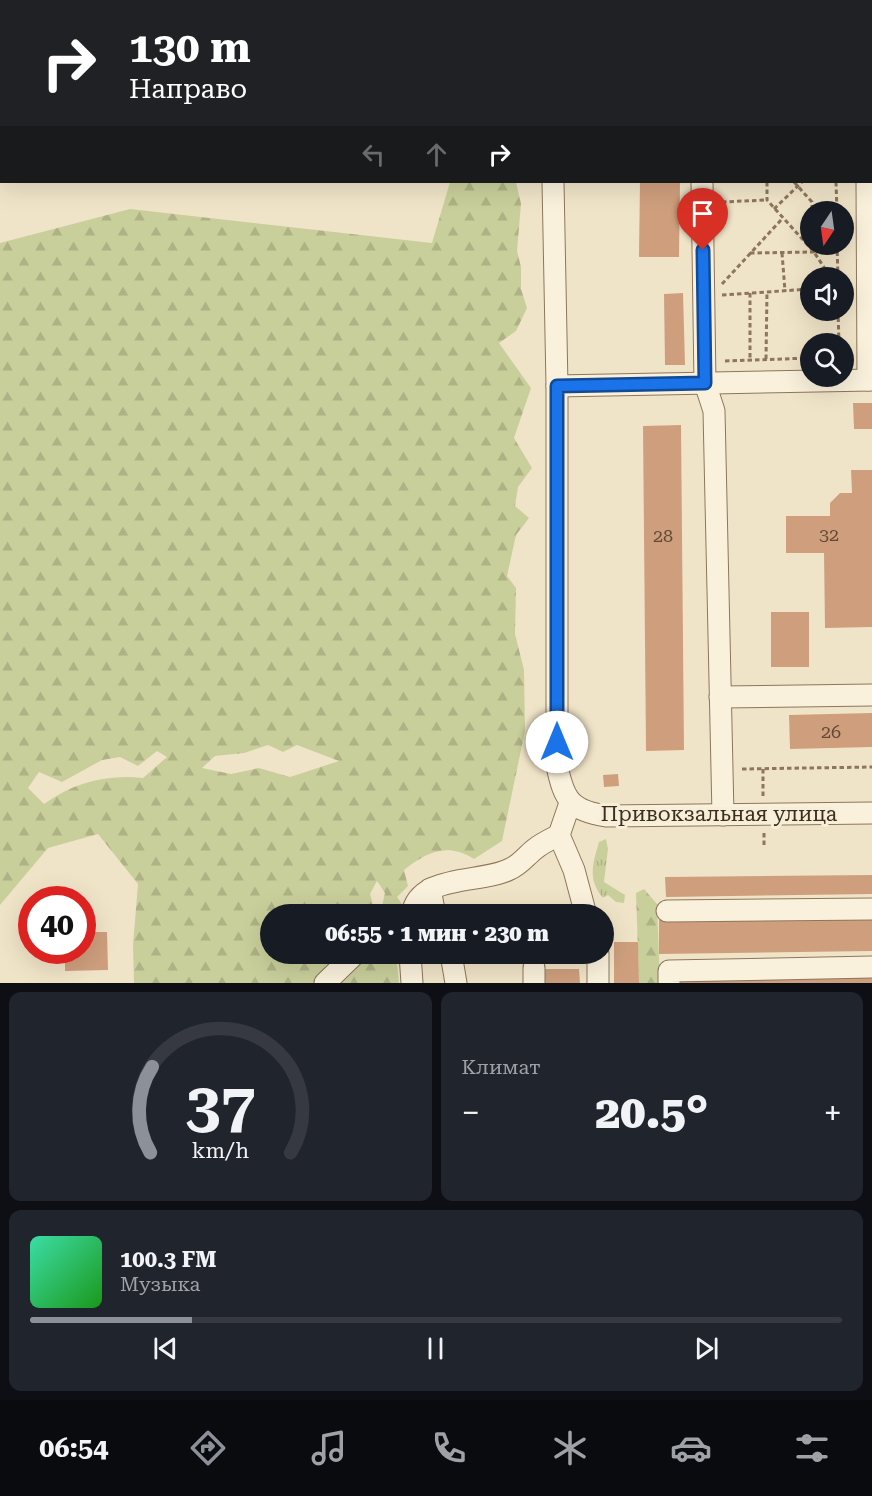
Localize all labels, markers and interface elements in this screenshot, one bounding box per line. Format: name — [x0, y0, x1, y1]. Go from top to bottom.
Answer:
text: 130 m — [129, 23, 251, 72]
icon: right — [30, 24, 108, 102]
text: Направо — [129, 73, 247, 105]
icon: left — [357, 138, 390, 171]
icon: ahead — [420, 138, 453, 171]
icon: right — [483, 138, 516, 171]
pin — [677, 188, 728, 250]
icon: arrive — [686, 197, 719, 230]
north arrow — [800, 201, 854, 255]
map controls — [800, 201, 854, 387]
button: sound — [800, 267, 854, 321]
button: search — [800, 333, 854, 387]
house number: 32 — [819, 524, 839, 545]
house number: 28 — [653, 525, 673, 546]
position arrow — [525, 710, 589, 774]
house number: 26 — [821, 721, 841, 742]
street label: Привокзальная улица — [601, 802, 838, 826]
speed limit sign: 40 — [18, 886, 96, 964]
text: 06:55 · 1 мин · 230 m — [325, 921, 549, 946]
text: Климат — [462, 1055, 541, 1079]
text: 37 — [185, 1069, 255, 1142]
text: 20.5° — [595, 1086, 708, 1139]
text: − — [462, 1093, 480, 1132]
text: + — [824, 1093, 842, 1132]
text: km/h — [192, 1139, 249, 1164]
text: 100.3 FM — [120, 1247, 217, 1272]
text: Музыка — [120, 1272, 200, 1296]
icon: previous — [149, 1332, 182, 1365]
icon: pause — [419, 1332, 452, 1365]
icon: next — [690, 1332, 723, 1365]
icon: directions — [187, 1427, 229, 1469]
icon: music — [308, 1427, 350, 1469]
icon: phone — [428, 1427, 470, 1469]
icon: climate — [549, 1427, 591, 1469]
icon: car — [670, 1427, 712, 1469]
icon: filters — [791, 1427, 833, 1469]
text: 06:54 — [39, 1432, 108, 1464]

